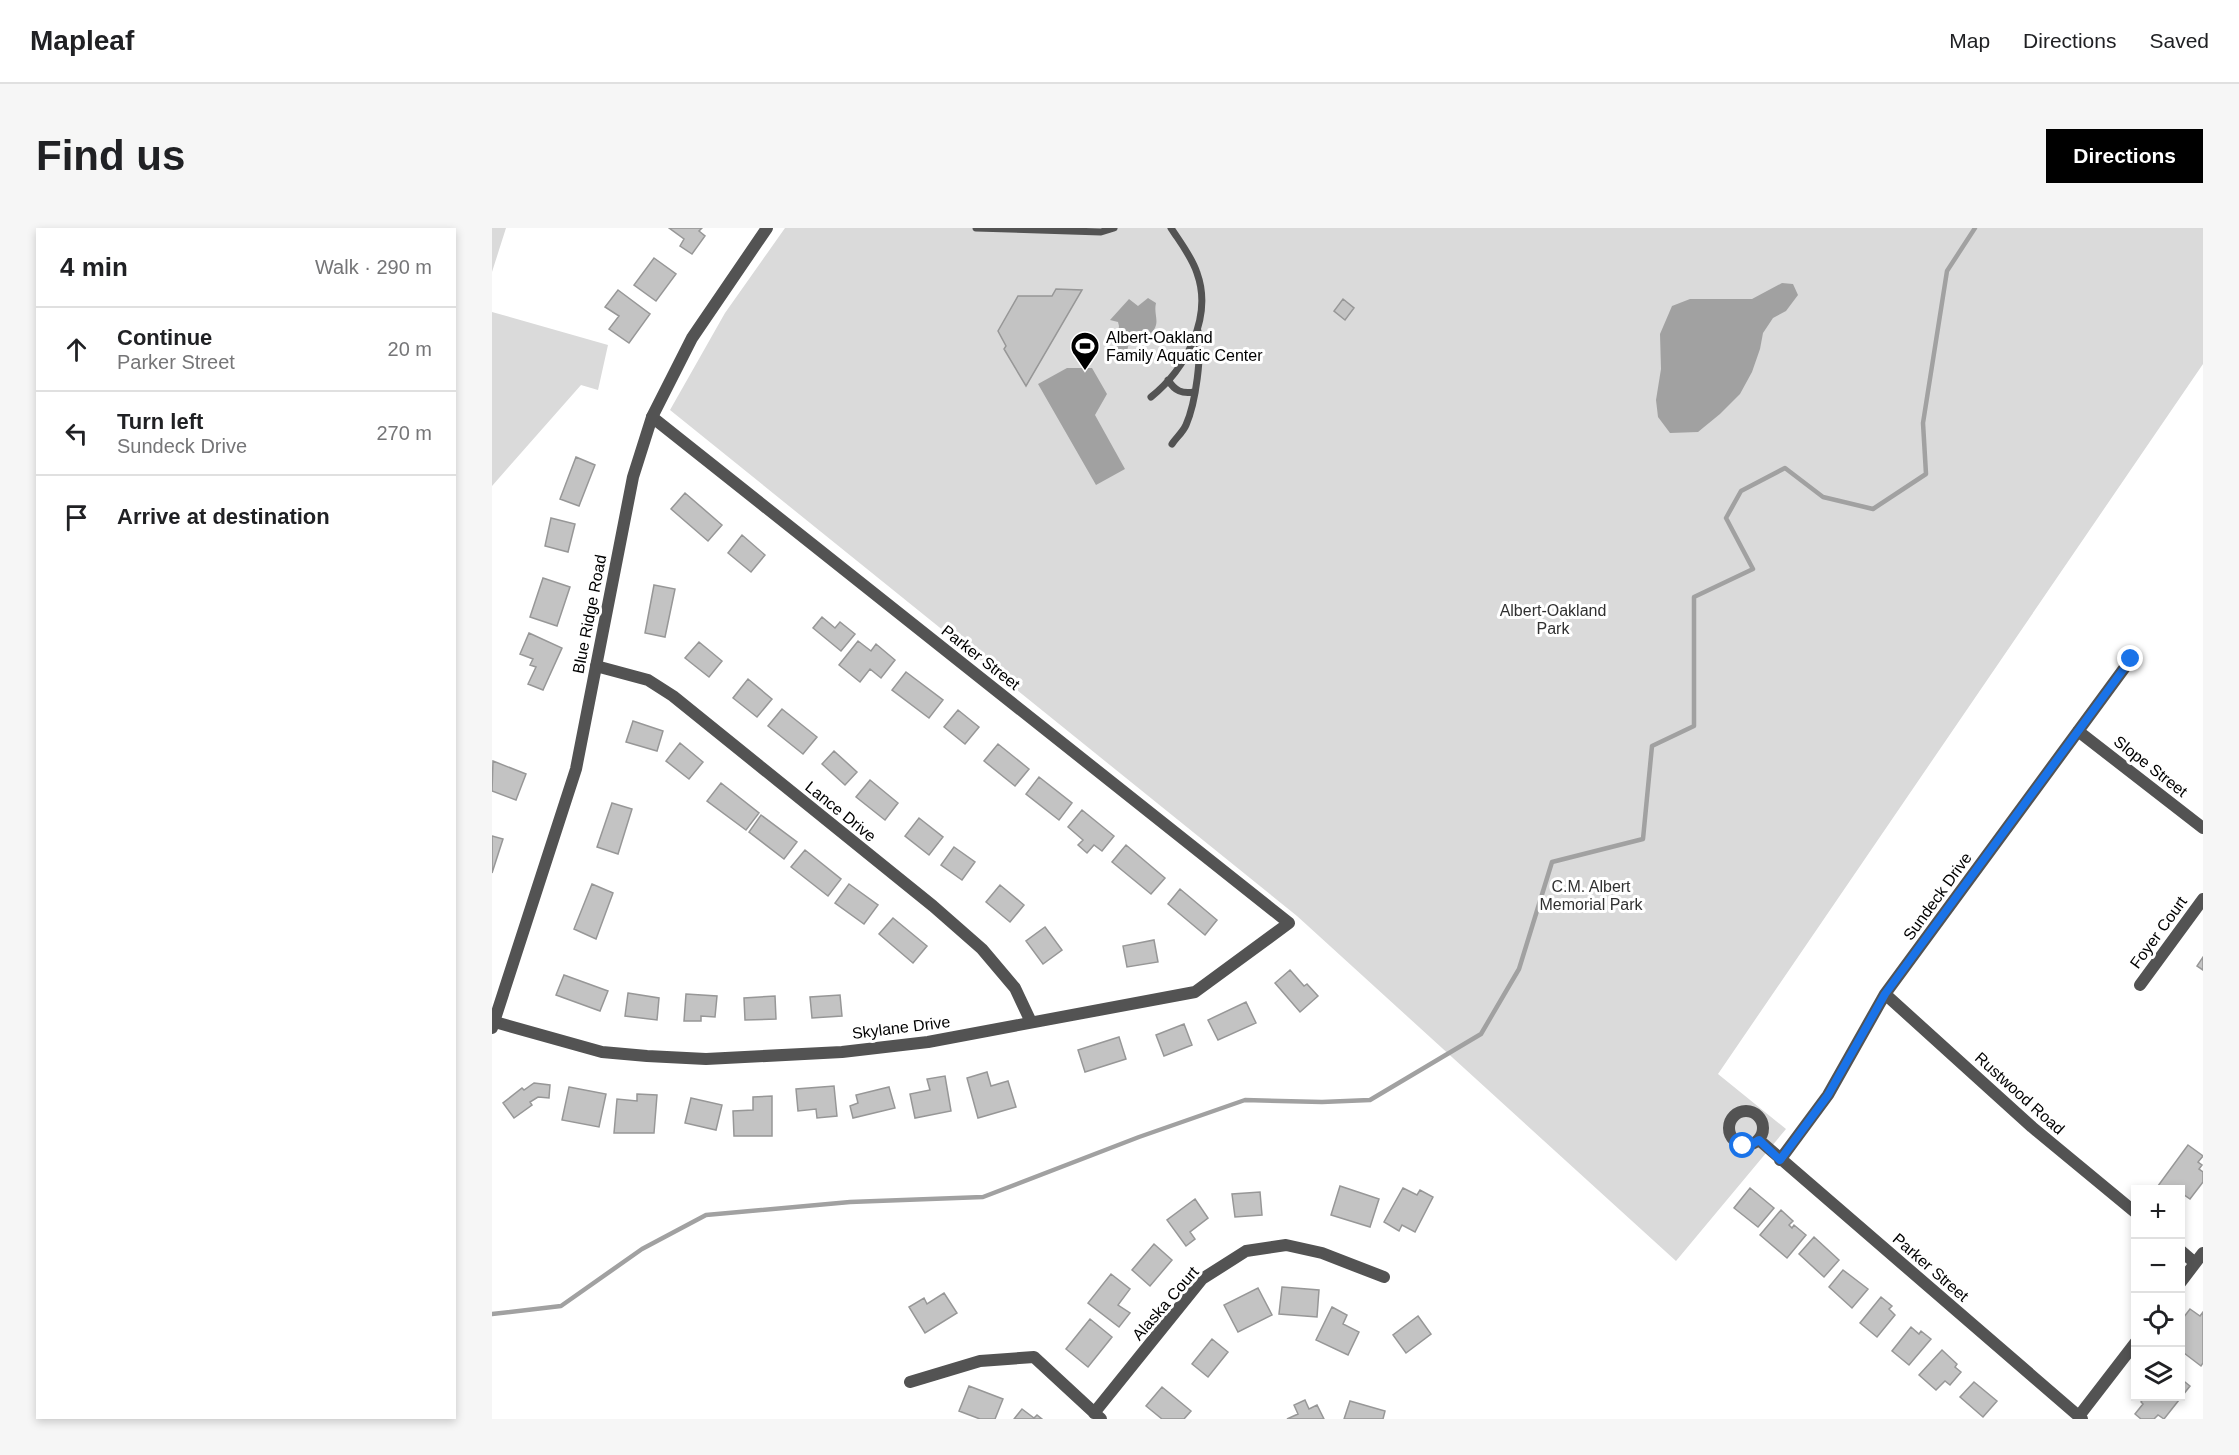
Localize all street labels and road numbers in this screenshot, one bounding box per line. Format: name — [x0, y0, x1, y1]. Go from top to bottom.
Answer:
street label: Blue Ridge Road — [570, 553, 609, 675]
street label: Parker Street — [938, 622, 1023, 693]
street label: Slope Street — [2111, 733, 2191, 801]
street label: Lance Drive — [802, 778, 879, 845]
street label: Sundeck Drive — [1900, 849, 1975, 943]
street label: Foyer Court — [2127, 893, 2190, 971]
street label: Skylane Drive — [851, 1013, 951, 1042]
street label: Rustwood Road — [1972, 1049, 2068, 1138]
street label: Parker Street — [1890, 1230, 1972, 1305]
street label: Alaska Court — [1129, 1263, 1202, 1343]

